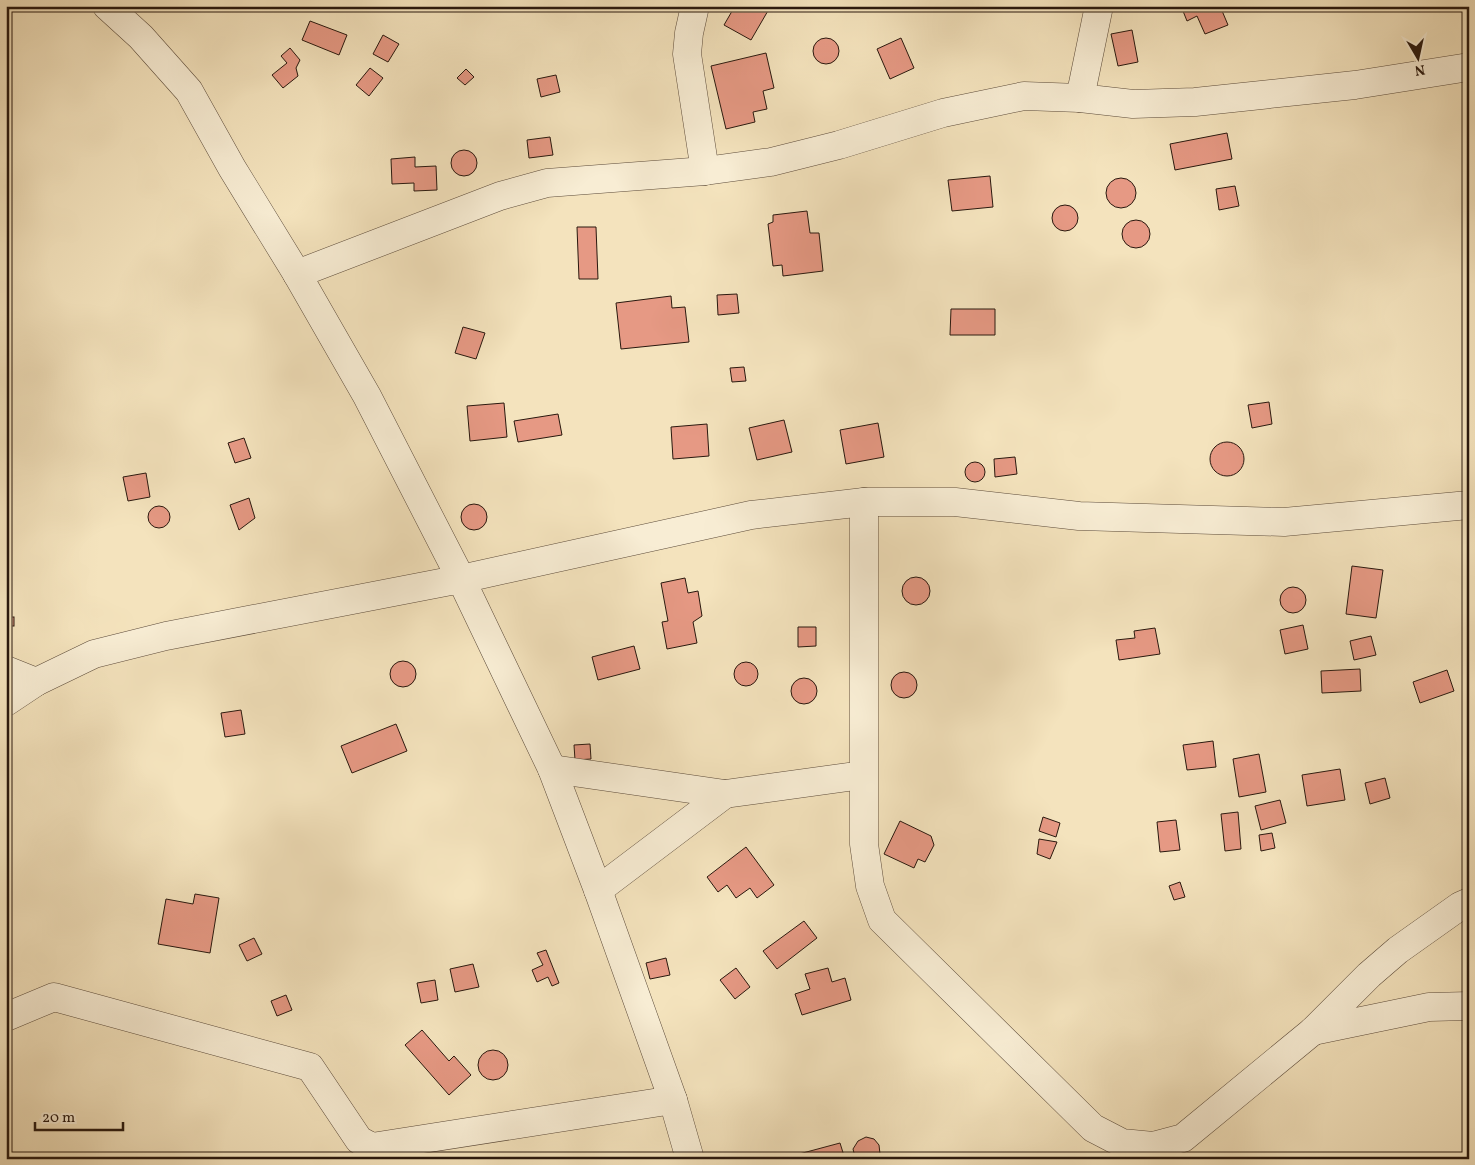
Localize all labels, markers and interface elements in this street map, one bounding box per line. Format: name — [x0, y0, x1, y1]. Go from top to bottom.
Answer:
north arrow — [1392, 32, 1442, 82]
text: N — [1413, 59, 1426, 80]
scale bar — [35, 1100, 122, 1132]
text: 20 m — [42, 1108, 75, 1129]

